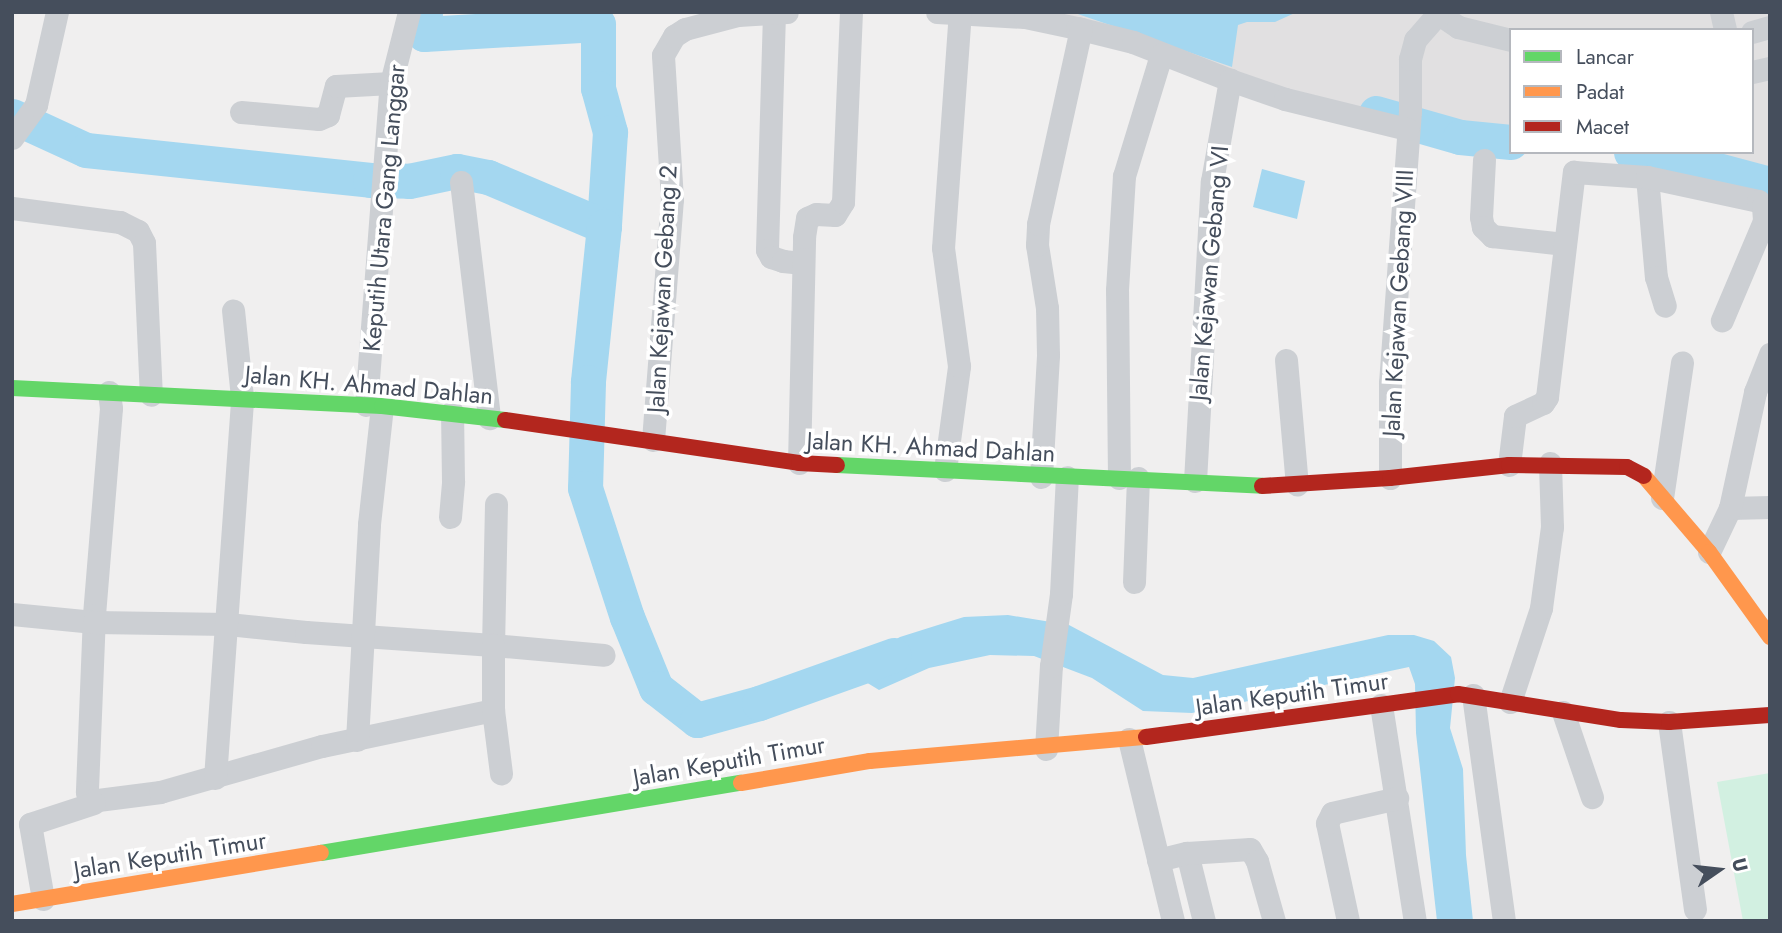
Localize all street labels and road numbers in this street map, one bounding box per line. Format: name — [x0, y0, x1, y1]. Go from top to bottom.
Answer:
street label: Keputih Utara Gang Langgar — [357, 63, 411, 353]
street label: Jalan Kejawan Gebang VI — [1184, 144, 1234, 402]
street label: Jalan Kejawan Gebang 2 — [641, 165, 683, 413]
street label: Jalan Kejawan Gebang VIII — [1377, 169, 1419, 437]
street label: Jalan KH. Ahmad Dahlan — [244, 360, 494, 410]
street label: Jalan KH. Ahmad Dahlan — [806, 426, 1056, 468]
street label: Jalan Keputih Timur — [1194, 666, 1390, 722]
street label: Jalan Keputih Timur — [631, 730, 827, 792]
street label: Jalan Keputih Timur — [72, 826, 268, 884]

